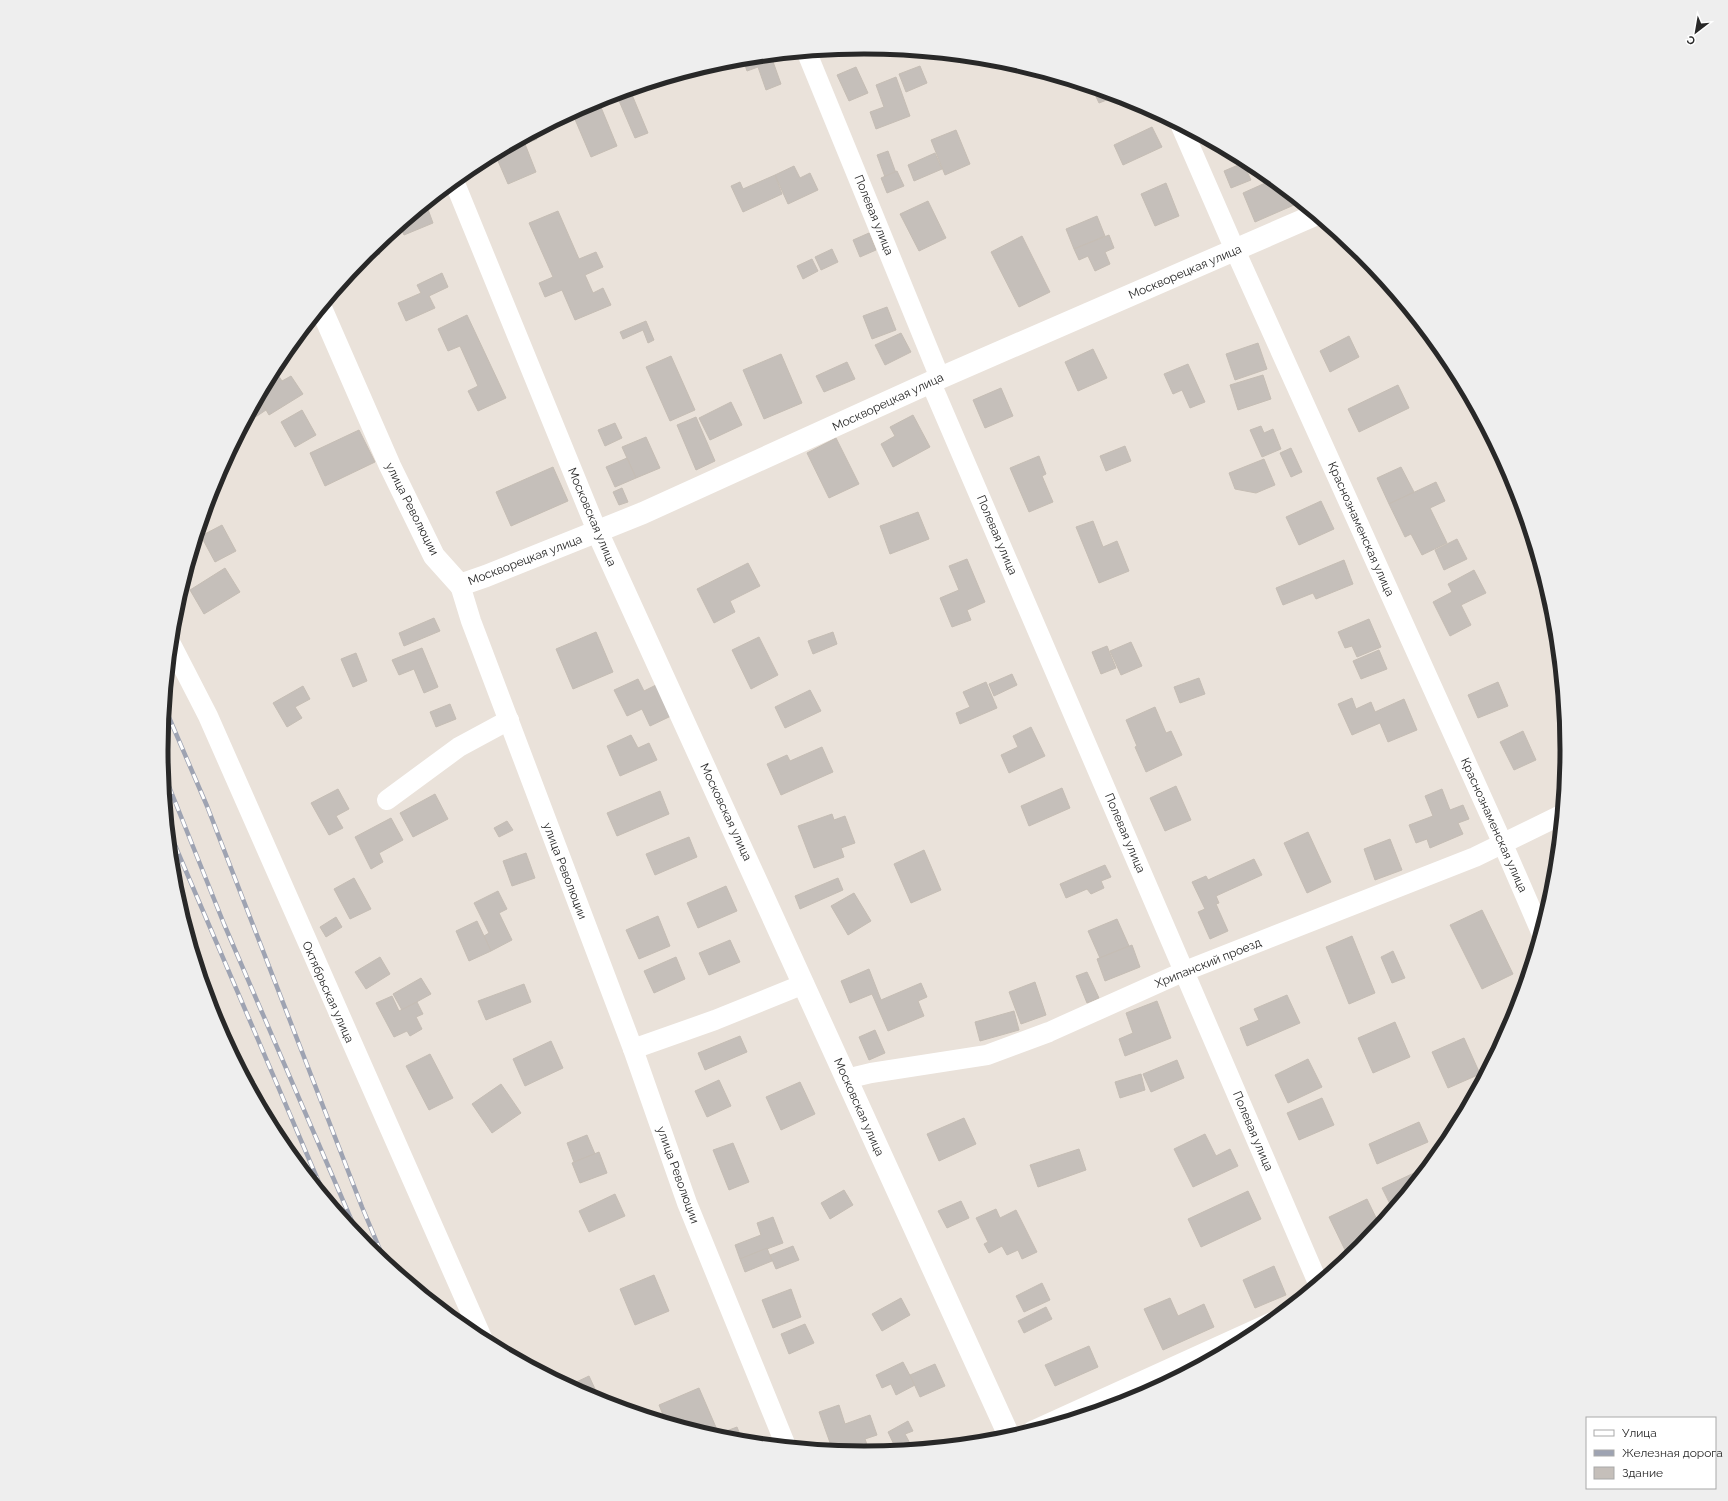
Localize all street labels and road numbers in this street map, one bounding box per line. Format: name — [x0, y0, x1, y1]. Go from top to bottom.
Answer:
street label: Полевая улица — [852, 173, 896, 257]
street label: Москворецкая улица — [1127, 242, 1243, 302]
street label: Москворецкая улица — [830, 370, 946, 434]
street label: Краснознаменская улица — [1325, 459, 1397, 599]
street label: улица Революции — [383, 460, 441, 558]
street label: Московская улица — [565, 466, 619, 568]
street label: Полевая улица — [974, 493, 1020, 577]
street label: Москворецкая улица — [466, 532, 584, 588]
street label: Краснознаменская улица — [1458, 755, 1530, 895]
street label: Московская улица — [697, 761, 755, 863]
street label: Полевая улица — [1102, 791, 1148, 875]
street label: улица Революции — [540, 821, 590, 921]
street label: Хрипанский проезд — [1153, 935, 1263, 991]
street label: Октябрьская улица — [299, 939, 357, 1045]
street label: Московская улица — [831, 1056, 887, 1158]
street label: Полевая улица — [1230, 1089, 1276, 1173]
street label: улица Революции — [654, 1124, 702, 1226]

